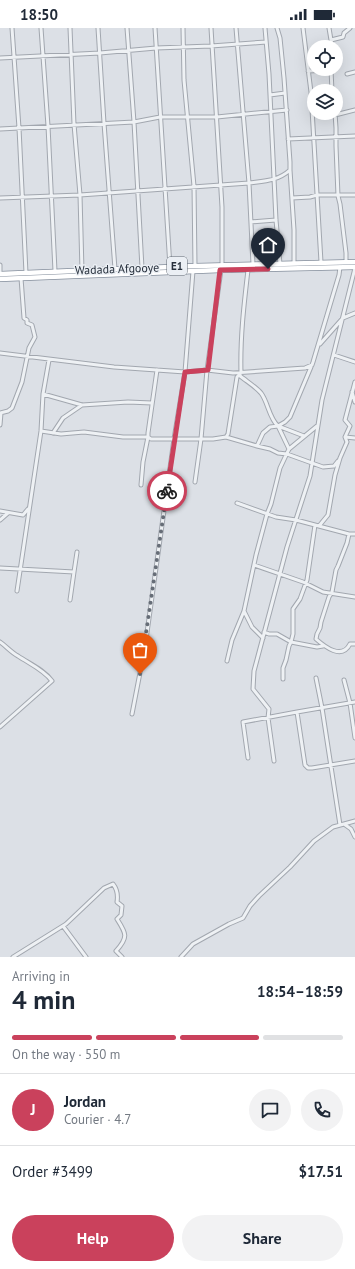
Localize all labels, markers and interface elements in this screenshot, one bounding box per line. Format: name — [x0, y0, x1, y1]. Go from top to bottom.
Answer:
text: 18:50 — [20, 5, 58, 24]
map controls — [307, 40, 343, 120]
button: locate — [307, 40, 343, 76]
button: layers — [307, 84, 343, 120]
pin — [251, 228, 285, 269]
icon: home — [257, 234, 279, 256]
road number: E1 — [167, 257, 187, 275]
street label: Wadada Afgooye — [75, 260, 159, 277]
courier — [147, 471, 187, 511]
icon: bike — [156, 480, 178, 502]
pin — [123, 633, 157, 674]
icon: bag — [129, 639, 151, 661]
text: Arriving in — [12, 968, 70, 985]
text: 18:54–18:59 — [257, 982, 343, 1001]
text: 4 min — [12, 983, 75, 1016]
text: On the way · 550 m — [12, 1046, 120, 1063]
button: chat — [249, 1089, 291, 1131]
button: phone — [301, 1089, 343, 1131]
text: Jordan — [64, 1092, 106, 1111]
text: J — [30, 1100, 36, 1119]
text: Courier · 4.7 — [64, 1111, 131, 1128]
text: Order #3499 — [12, 1162, 93, 1181]
text: $17.51 — [299, 1162, 343, 1181]
button: Help — [12, 1215, 174, 1261]
button: Share — [182, 1215, 343, 1261]

